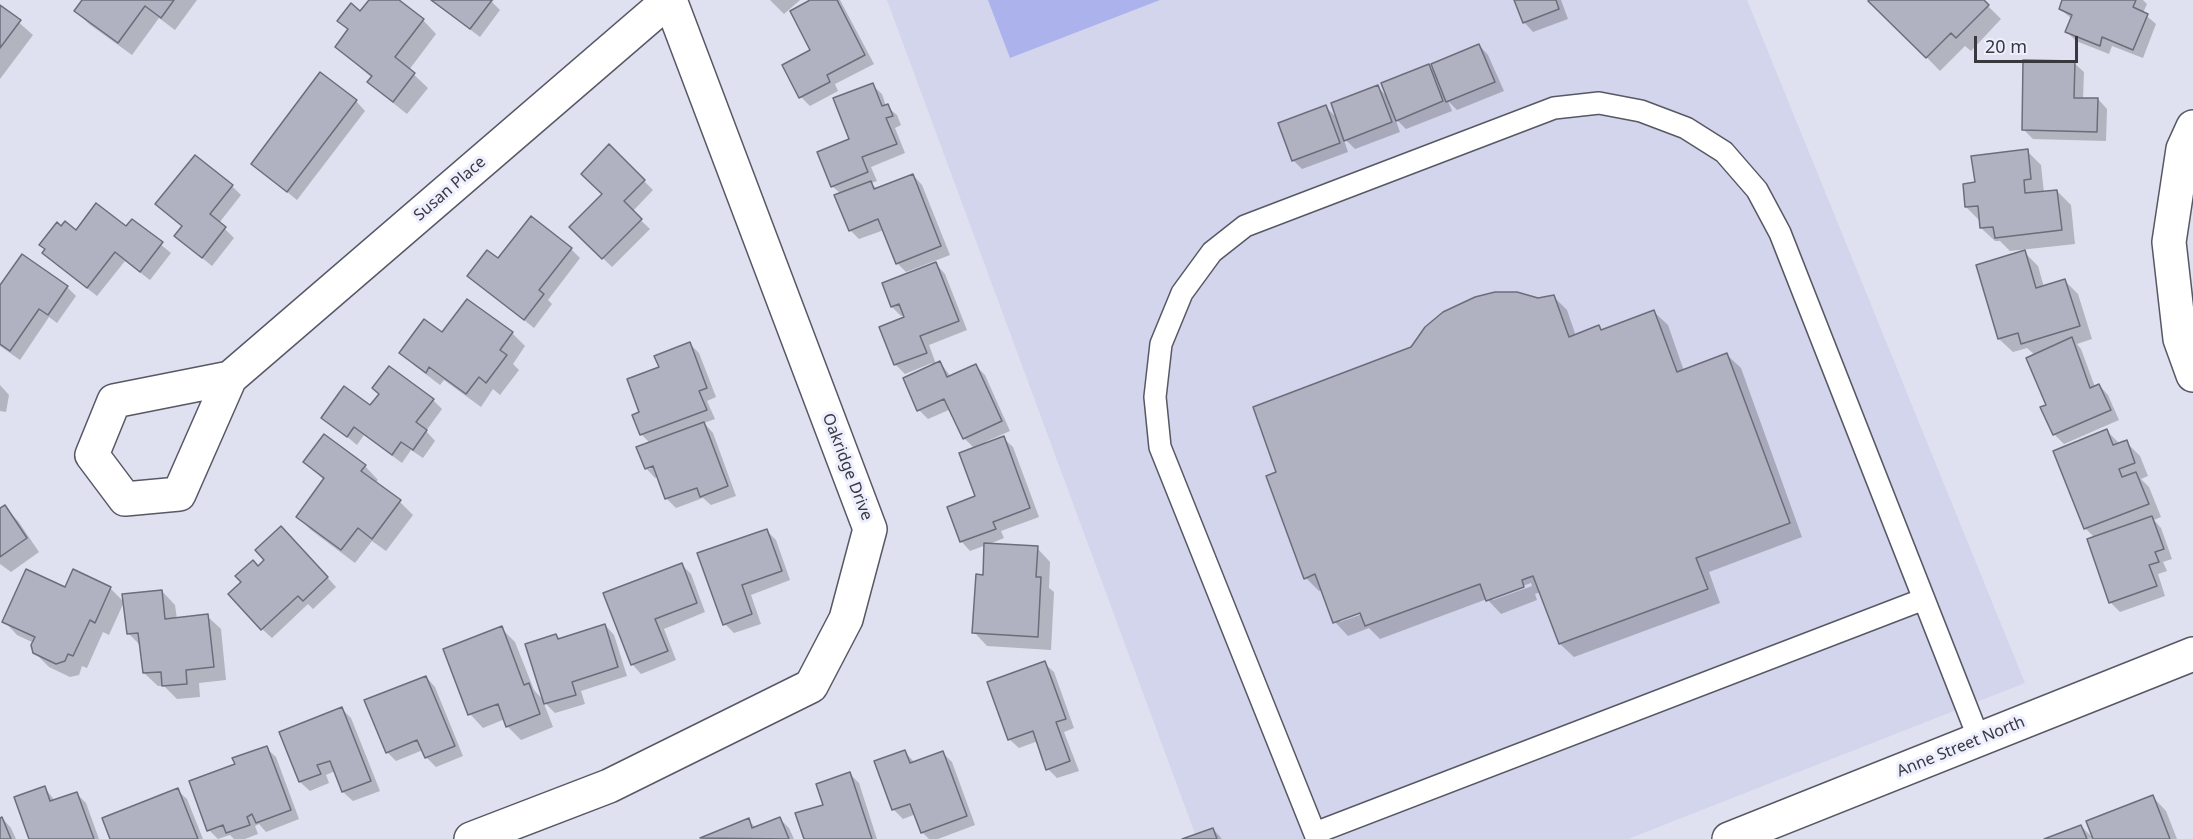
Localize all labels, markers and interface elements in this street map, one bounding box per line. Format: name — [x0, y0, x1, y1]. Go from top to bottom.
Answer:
scale bar — [1977, 24, 2080, 62]
text: 20 m — [1985, 34, 2027, 58]
street label: Susan Place — [410, 153, 490, 225]
street label: Oakridge Drive — [818, 411, 876, 523]
street label: Anne Street North — [1894, 713, 2028, 781]

